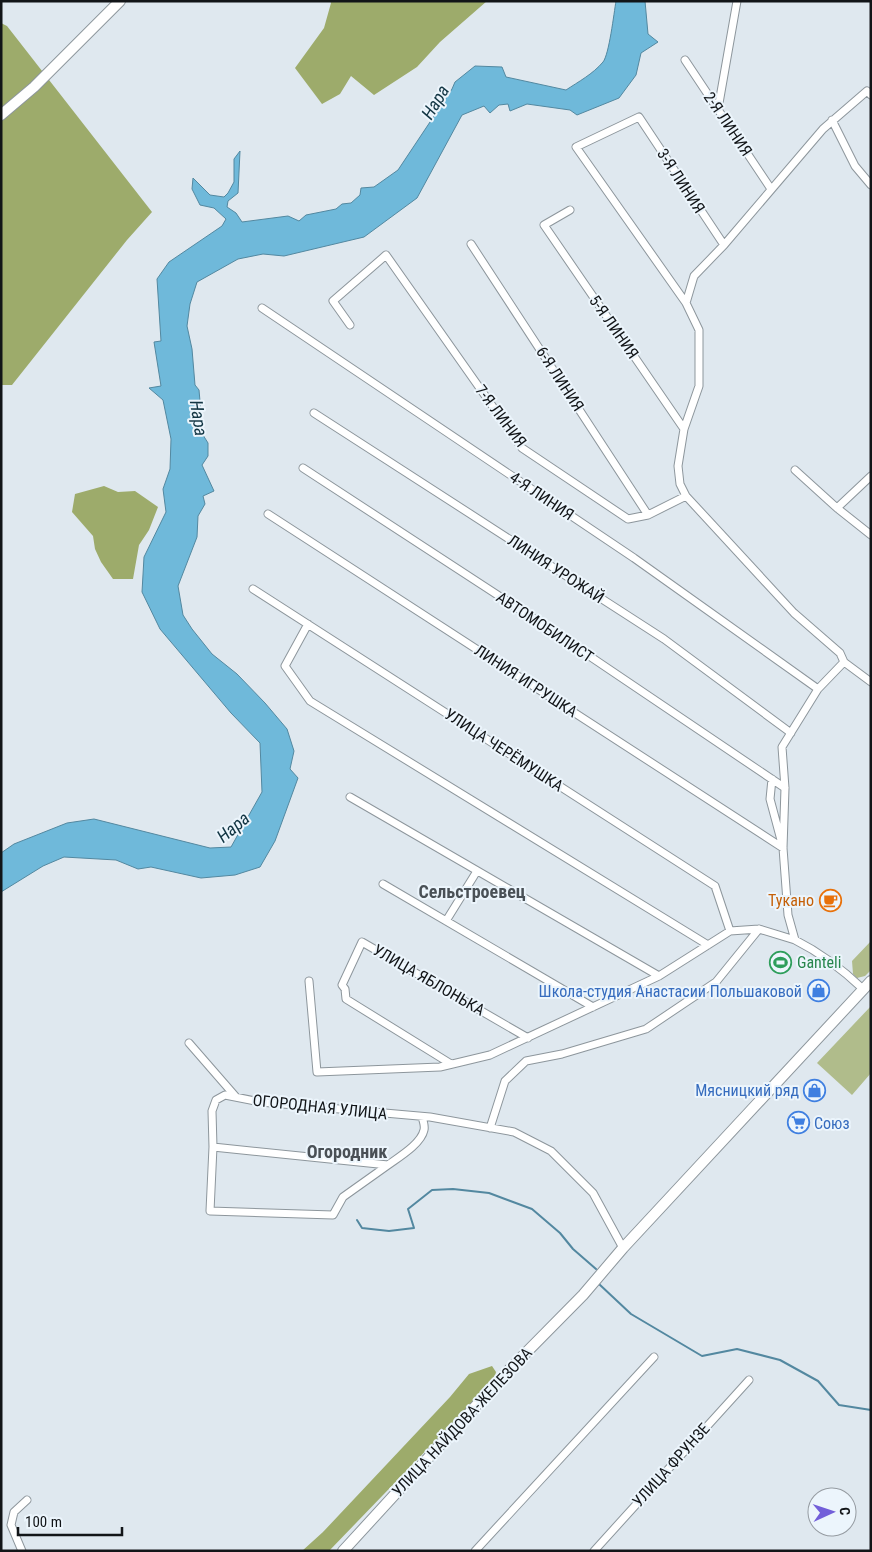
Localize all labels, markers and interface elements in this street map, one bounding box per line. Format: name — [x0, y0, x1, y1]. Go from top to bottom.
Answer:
water label: Нара — [417, 81, 453, 123]
street label: 2-Я ЛИНИЯ — [700, 88, 756, 160]
street label: 3-Я ЛИНИЯ — [653, 145, 709, 217]
street label: 5-Я ЛИНИЯ — [585, 292, 643, 362]
street label: 6-Я ЛИНИЯ — [532, 343, 588, 415]
street label: 7-Я ЛИНИЯ — [471, 381, 531, 451]
water label: Нара — [186, 398, 212, 438]
street label: 4-Я ЛИНИЯ — [506, 468, 578, 524]
street label: ЛИНИЯ УРОЖАЙ — [504, 531, 608, 607]
street label: АВТОМОБИЛИСТ — [493, 588, 597, 666]
street label: ЛИНИЯ ИГРУШКА — [471, 641, 581, 721]
street label: УЛИЦА ЧЕРЁМУШКА — [441, 704, 567, 796]
water label: Нара — [212, 807, 254, 847]
district label: Сельстроевец — [418, 881, 526, 902]
cafe icon: Тукано — [818, 888, 842, 912]
place label: Тукано — [768, 891, 814, 910]
street label: УЛИЦА ЯБЛОНЬКА — [370, 940, 488, 1020]
sports icon: Ganteli — [769, 950, 793, 974]
place label: Ganteli — [797, 953, 841, 972]
shop icon: Школа-студия Анастасии Польшаковой — [806, 979, 830, 1003]
place label: Школа-студия Анастасии Польшаковой — [539, 982, 802, 1001]
shop icon: Мясницкий ряд — [803, 1078, 827, 1102]
place label: Мясницкий ряд — [695, 1081, 799, 1100]
street label: ОГОРОДНАЯ УЛИЦА — [252, 1090, 388, 1124]
supermarket icon: Союз — [786, 1111, 810, 1135]
place label: Союз — [814, 1114, 850, 1133]
district label: Огородник — [307, 1141, 387, 1162]
street label: УЛИЦА НАЙДОВА-ЖЕЛЕЗОВА — [388, 1344, 536, 1500]
street label: УЛИЦА ФРУНЗЕ — [628, 1419, 714, 1511]
north arrow — [807, 1487, 857, 1537]
scale bar — [18, 1504, 121, 1536]
text: С — [837, 1507, 853, 1516]
text: 100 m — [25, 1513, 62, 1531]

